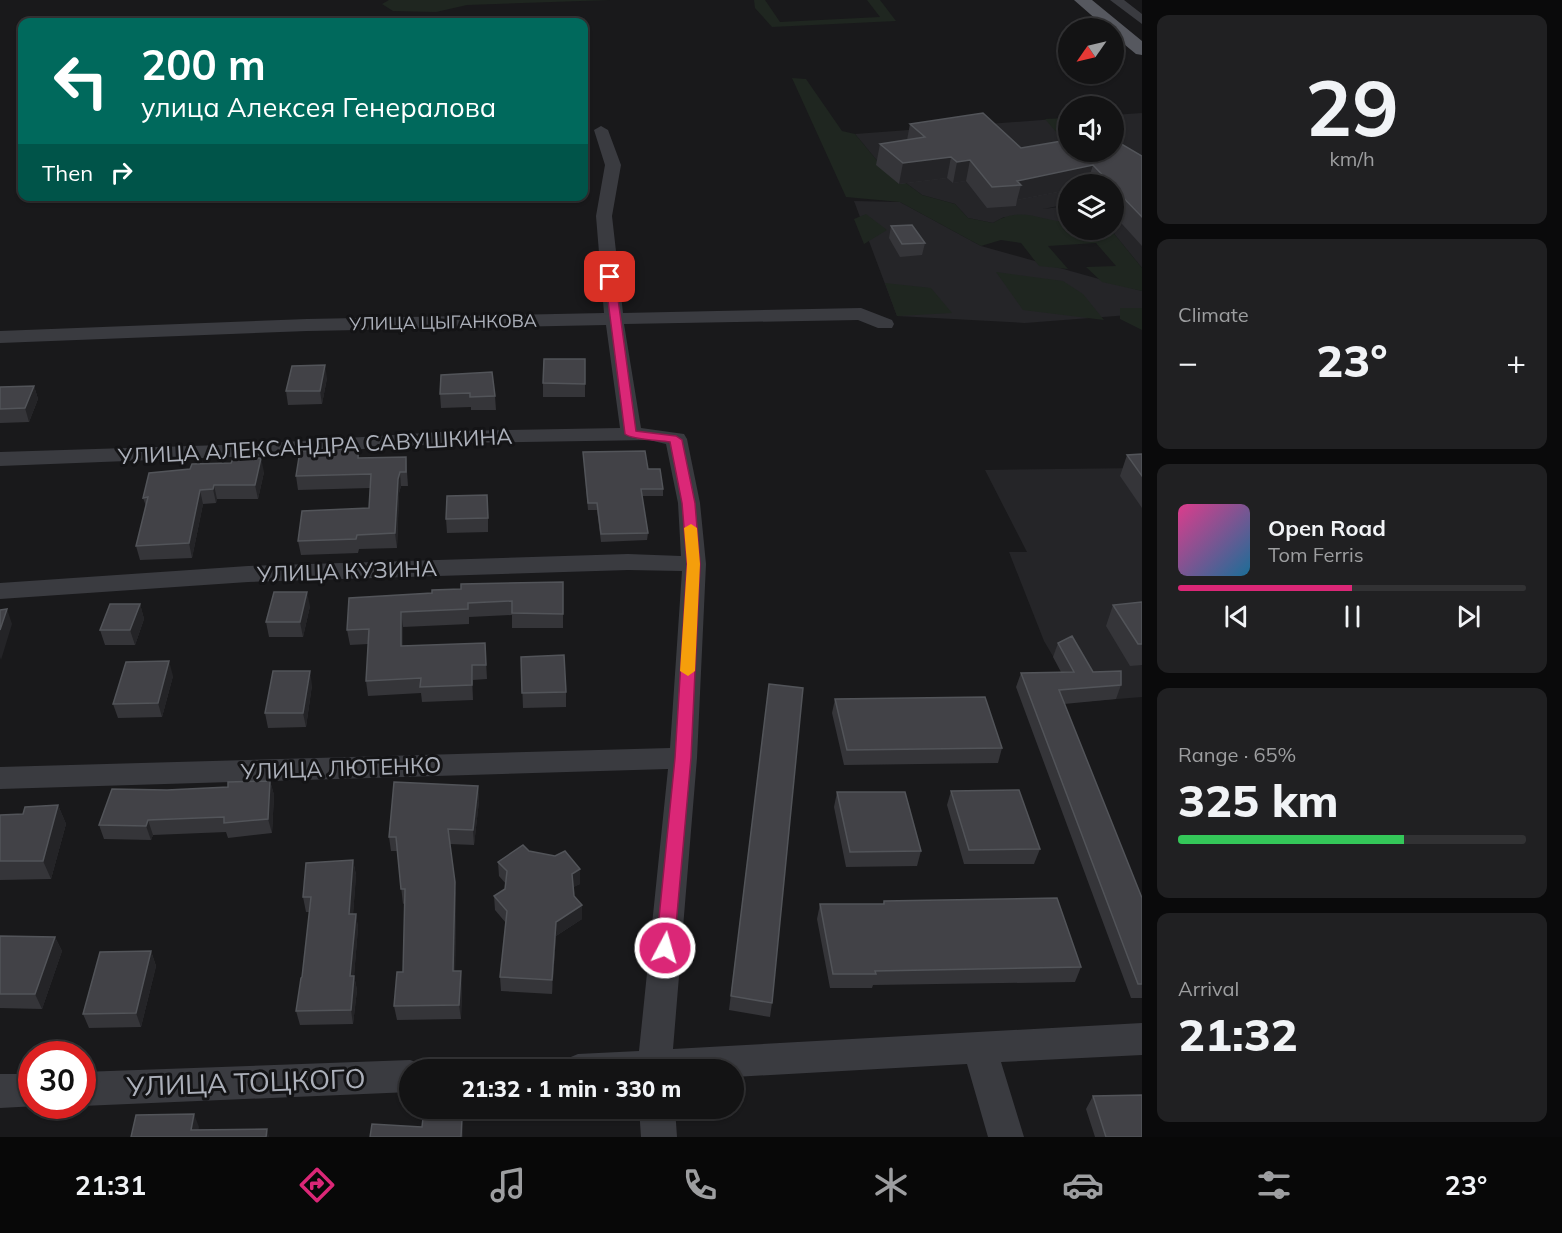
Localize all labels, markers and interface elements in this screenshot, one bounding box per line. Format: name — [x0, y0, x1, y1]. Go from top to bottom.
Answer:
north arrow — [1058, 18, 1124, 84]
map controls — [1058, 18, 1124, 240]
text: 200 m — [141, 38, 266, 91]
icon: left — [42, 42, 120, 120]
text: 29 — [1305, 58, 1399, 156]
text: улица Алексея Генералова — [141, 90, 496, 124]
button: sound — [1058, 96, 1124, 162]
text: km/h — [1329, 146, 1375, 171]
icon: right — [105, 156, 138, 189]
text: Then — [42, 159, 93, 187]
button: layers — [1058, 174, 1124, 240]
pin — [584, 251, 635, 302]
icon: arrive — [593, 260, 626, 293]
text: Climate — [1178, 302, 1249, 327]
street label: УЛИЦА ЦЫГАНКОВА — [348, 309, 537, 335]
text: 23° — [1316, 332, 1388, 388]
text: − — [1178, 341, 1198, 382]
text: + — [1506, 341, 1526, 382]
street label: УЛИЦА АЛЕКСАНДРА САВУШКИНА — [116, 422, 513, 470]
text: Open Road — [1268, 514, 1386, 542]
text: Tom Ferris — [1268, 542, 1364, 567]
street label: УЛИЦА КУЗИНА — [255, 554, 438, 588]
icon: previous — [1220, 600, 1253, 633]
icon: pause — [1336, 600, 1369, 633]
icon: next — [1452, 600, 1485, 633]
text: Range · 65% — [1178, 742, 1296, 767]
street label: УЛИЦА ЛЮТЕНКО — [239, 751, 442, 786]
text: 325 km — [1178, 772, 1339, 828]
position arrow — [633, 916, 697, 980]
text: Arrival — [1178, 976, 1239, 1001]
text: 21:32 — [1178, 1006, 1298, 1062]
speed limit sign: 30 — [18, 1041, 96, 1119]
street label: УЛИЦА ТОЦКОГО — [125, 1061, 366, 1103]
text: 21:32 · 1 min · 330 m — [462, 1075, 681, 1103]
icon: directions — [296, 1164, 338, 1206]
icon: music — [487, 1164, 529, 1206]
icon: phone — [679, 1164, 721, 1206]
icon: climate — [870, 1164, 912, 1206]
icon: car — [1062, 1164, 1104, 1206]
icon: filters — [1253, 1164, 1295, 1206]
text: 21:31 — [75, 1168, 146, 1202]
text: 23° — [1445, 1168, 1487, 1202]

